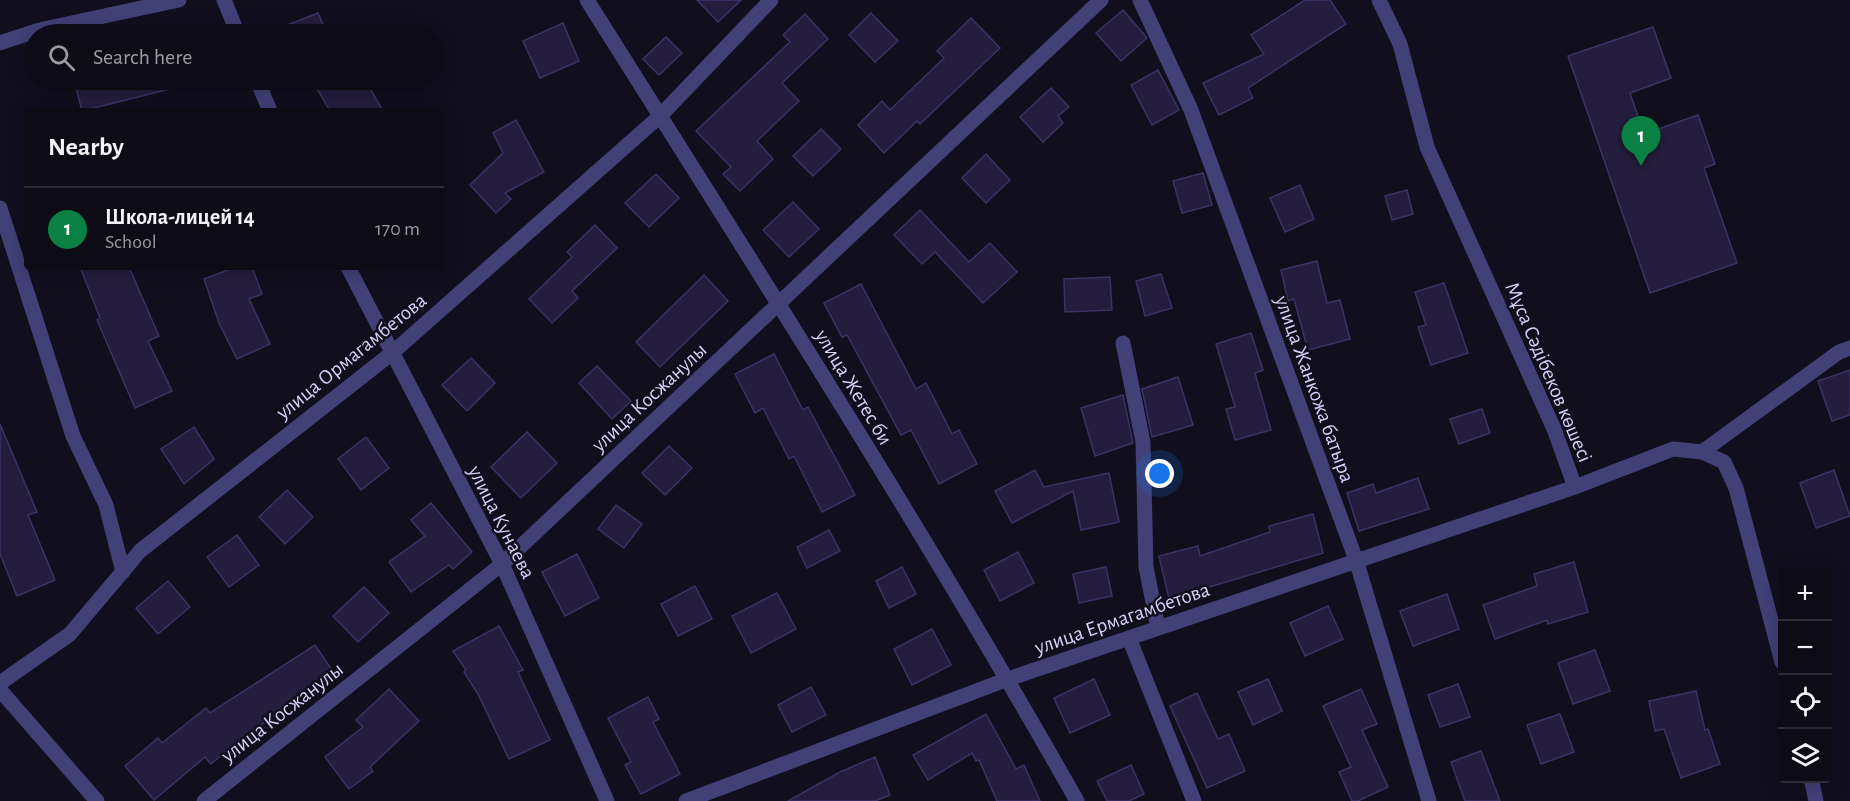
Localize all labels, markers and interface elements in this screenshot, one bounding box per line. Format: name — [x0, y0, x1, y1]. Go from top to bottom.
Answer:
search box — [24, 24, 444, 90]
icon: search — [45, 41, 78, 74]
text: Search here — [93, 46, 192, 68]
pin: 1 — [1622, 116, 1660, 166]
text: Nearby — [48, 134, 124, 160]
text: Школа-лицей 14 — [105, 206, 255, 228]
text: 1 — [64, 219, 71, 239]
text: 170 m — [375, 219, 420, 239]
text: School — [105, 232, 157, 252]
street label: Мұса Сәдібеков көшесі — [1501, 279, 1596, 465]
street label: улица Ормагамбетова — [271, 289, 431, 424]
street label: улица Жанкожа батыра — [1271, 292, 1358, 486]
street label: улица Жетес би — [810, 325, 896, 449]
street label: улица Косжанулы — [587, 339, 711, 456]
your location — [1145, 459, 1174, 488]
street label: улица Кунаева — [464, 461, 539, 583]
map controls — [1778, 567, 1832, 783]
button: + — [1778, 567, 1832, 621]
street label: улица Ермагамбетова — [1031, 579, 1213, 659]
button: − — [1778, 621, 1832, 675]
street label: улица Косжанулы — [217, 658, 347, 767]
button: locate — [1778, 675, 1832, 729]
button: layers — [1778, 729, 1832, 783]

